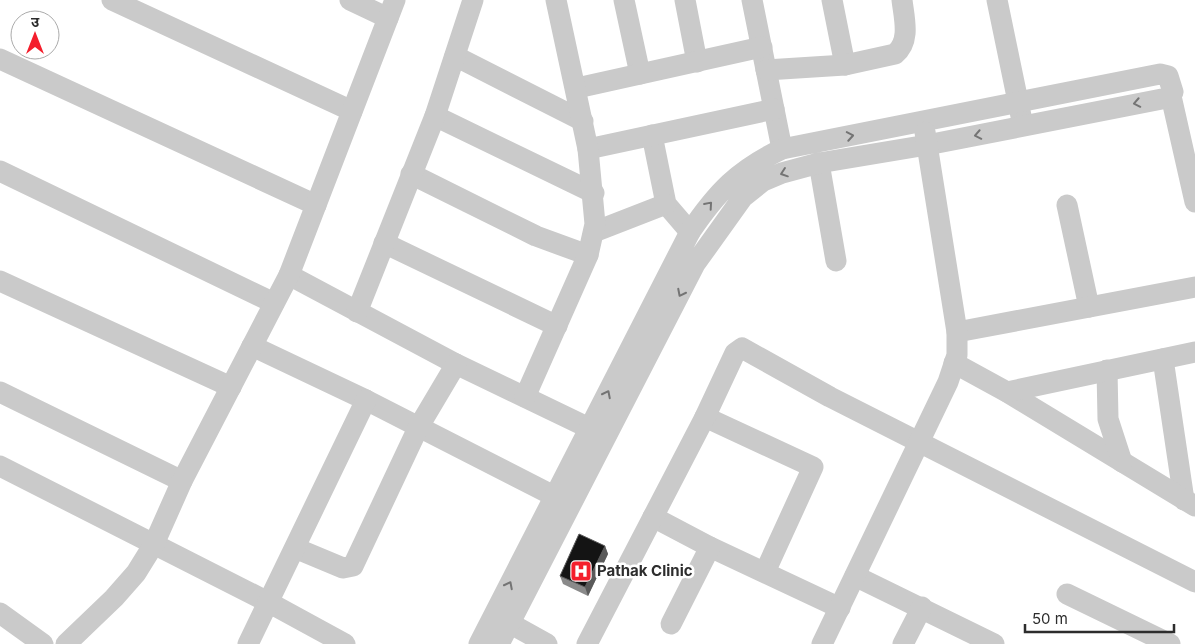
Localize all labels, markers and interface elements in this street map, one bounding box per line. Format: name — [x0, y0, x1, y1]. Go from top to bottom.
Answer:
north arrow — [10, 10, 60, 60]
text: उ — [31, 13, 40, 30]
one-way arrow — [1132, 98, 1141, 108]
one-way arrow — [973, 130, 982, 140]
one-way arrow — [846, 131, 855, 141]
one-way arrow — [780, 167, 789, 177]
one-way arrow — [704, 202, 713, 211]
one-way arrow — [677, 287, 687, 296]
one-way arrow — [601, 390, 611, 399]
hospital icon: Pathak Clinic — [569, 559, 593, 583]
place label: Pathak Clinic — [597, 561, 693, 580]
one-way arrow — [503, 581, 513, 590]
scale bar — [1025, 602, 1174, 634]
text: 50 m — [1032, 609, 1068, 628]

